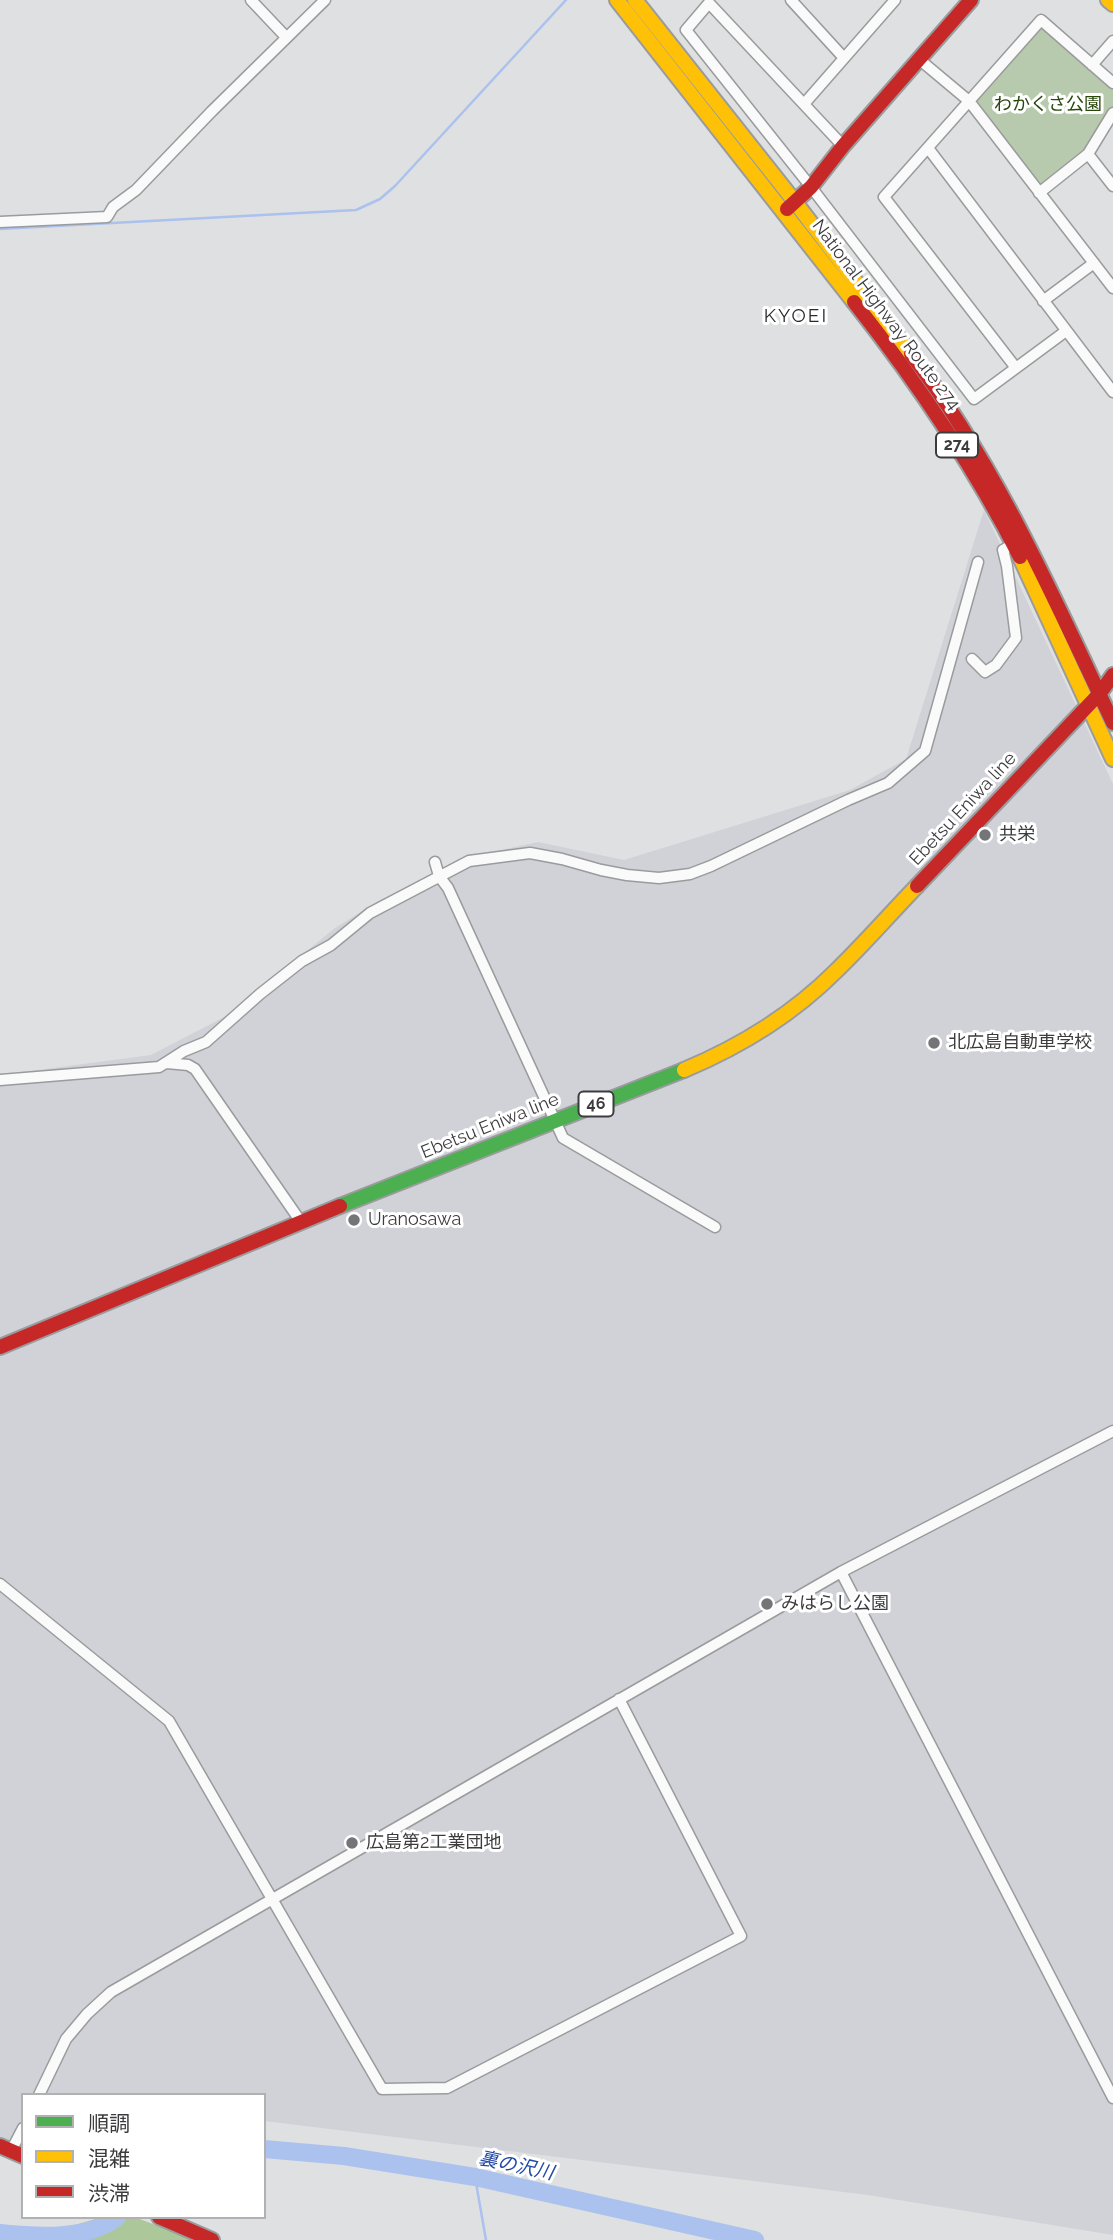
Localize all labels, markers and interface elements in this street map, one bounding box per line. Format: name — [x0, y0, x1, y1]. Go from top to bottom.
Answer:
park label: わかくさ公園 — [994, 94, 1102, 116]
street label: National Highway Route 274 — [807, 216, 965, 414]
district label: KYOEI — [764, 305, 828, 327]
road number: 274 — [936, 432, 978, 458]
street label: Ebetsu Eniwa line — [905, 748, 1021, 870]
place label: 共栄 — [999, 824, 1035, 846]
marker: 共栄 — [977, 827, 993, 843]
place label: 北広島自動車学校 — [948, 1032, 1092, 1054]
marker: 北広島自動車学校 — [926, 1035, 942, 1051]
street label: Ebetsu Eniwa line — [418, 1089, 562, 1163]
road number: 46 — [578, 1092, 614, 1116]
place label: Uranosawa — [368, 1209, 461, 1231]
marker: Uranosawa — [346, 1212, 362, 1228]
place label: みはらし公園 — [781, 1593, 889, 1615]
marker: みはらし公園 — [759, 1596, 775, 1612]
place label: 広島第2工業団地 — [366, 1832, 501, 1854]
marker: 広島第2工業団地 — [344, 1835, 360, 1851]
legend — [21, 2093, 266, 2219]
text: 順調 — [88, 2111, 130, 2136]
text: 混雑 — [88, 2146, 130, 2171]
water label: 裏の沢川 — [476, 2147, 556, 2185]
text: 渋滞 — [88, 2181, 130, 2206]

